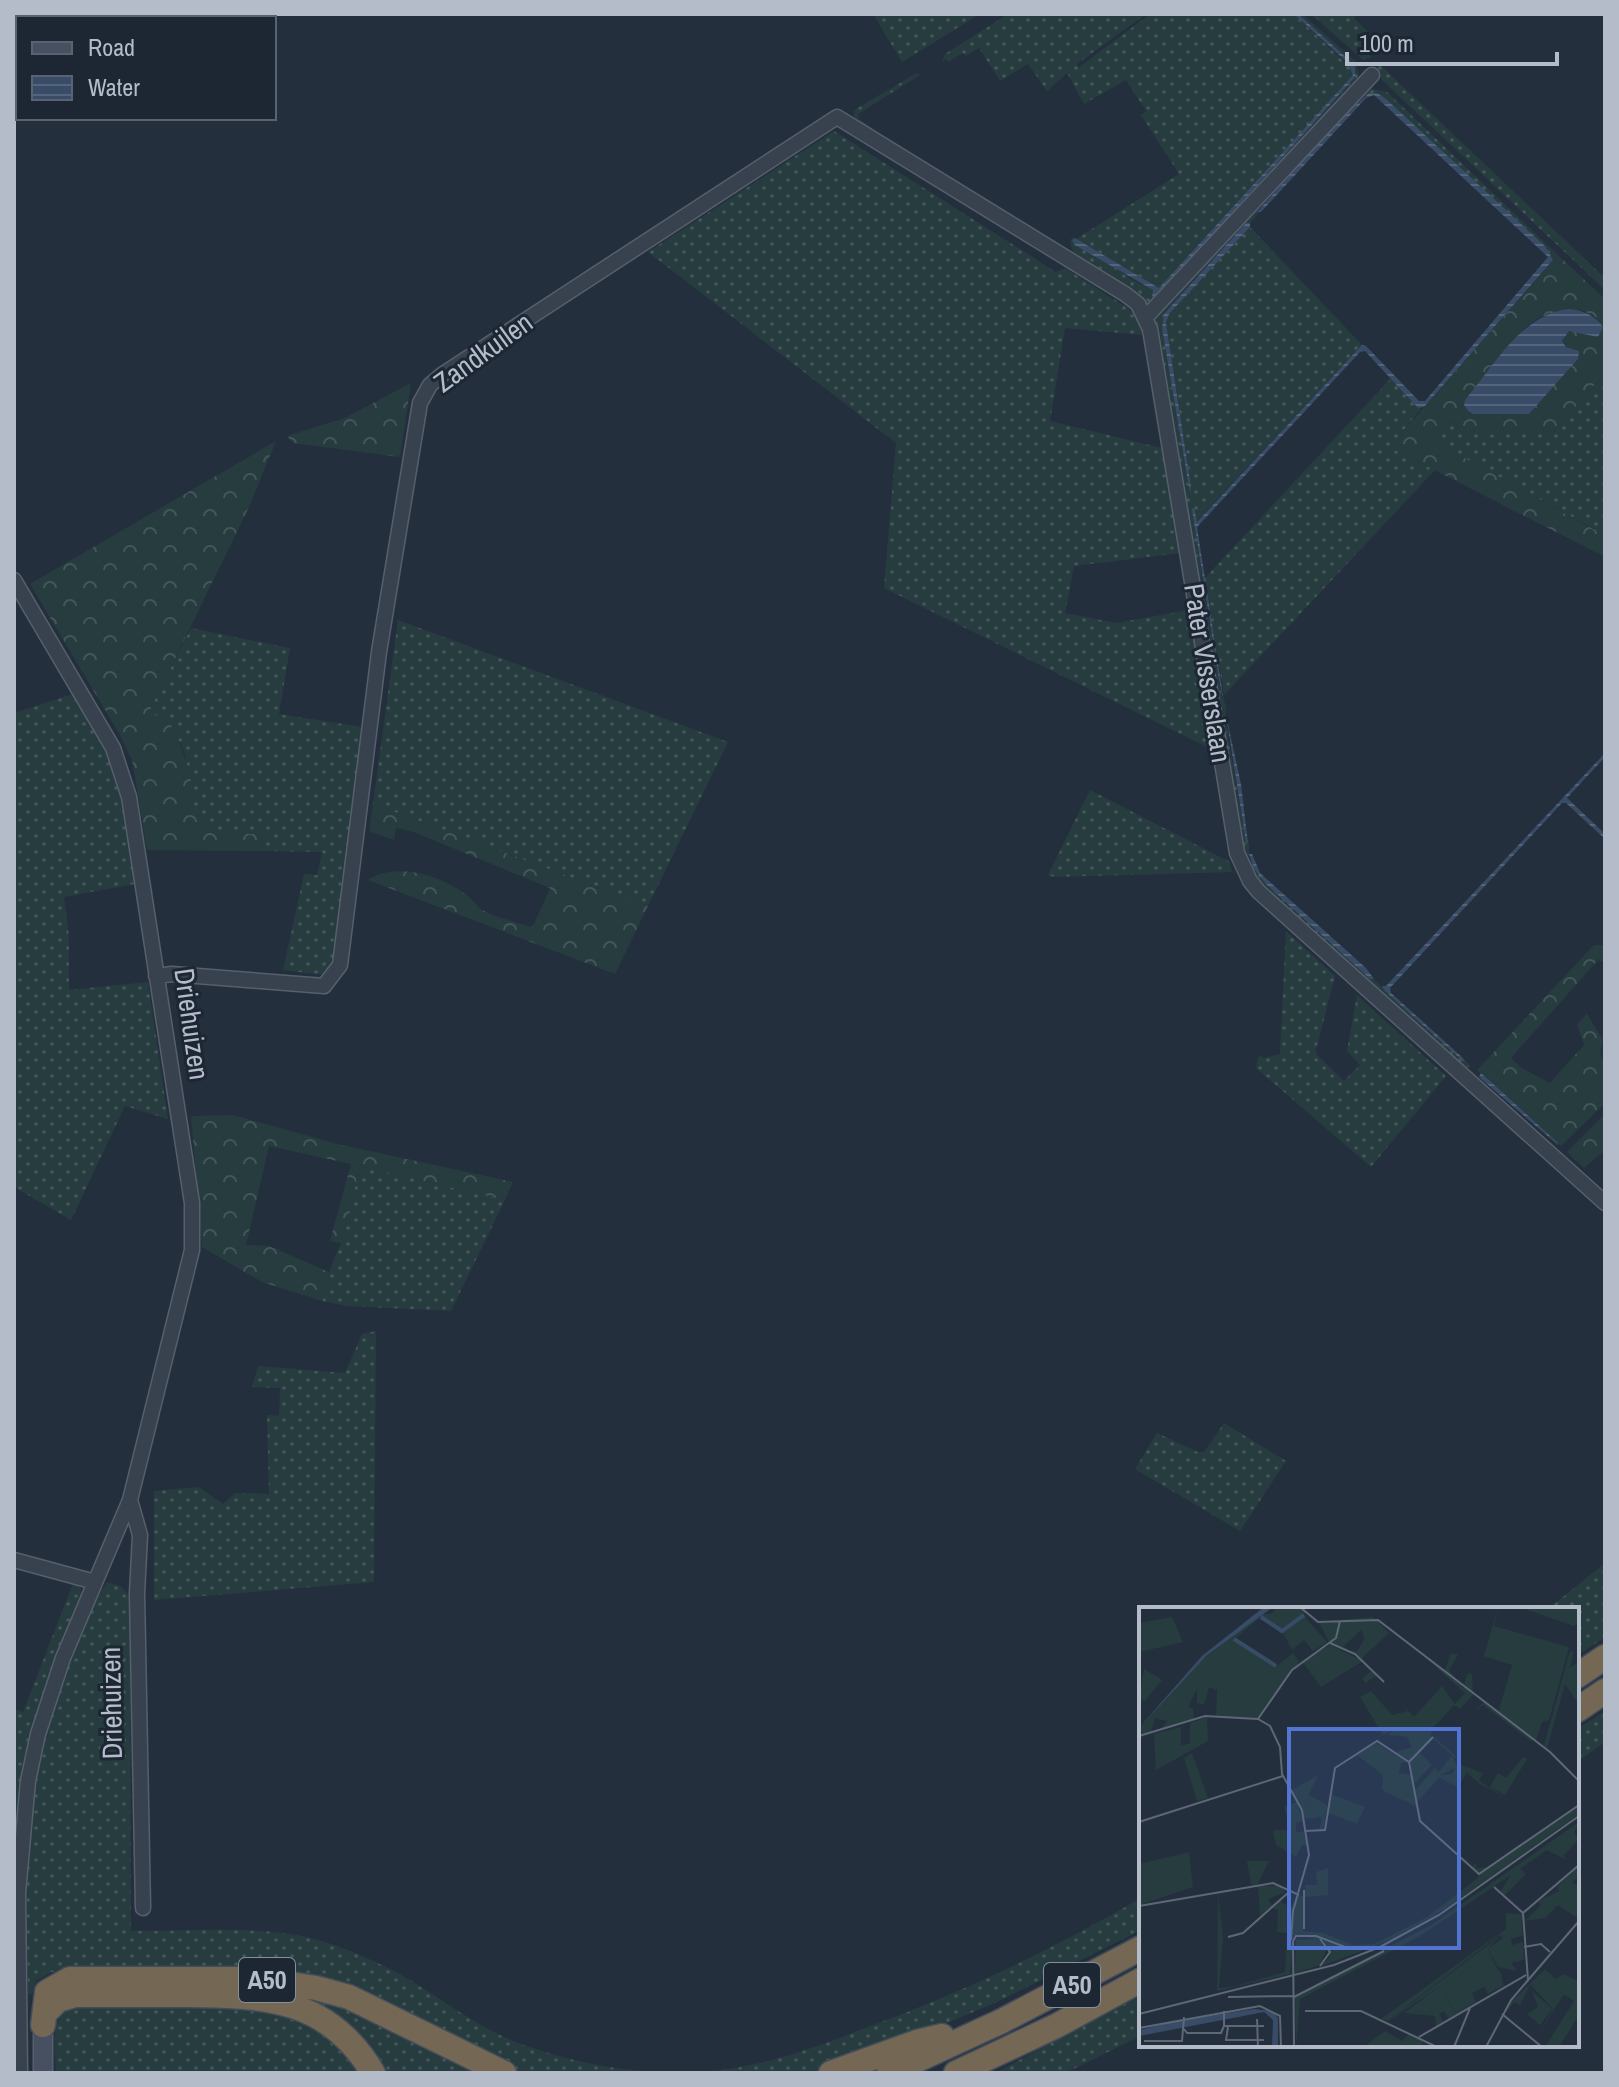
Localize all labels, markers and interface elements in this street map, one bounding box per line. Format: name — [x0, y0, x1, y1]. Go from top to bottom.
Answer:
legend — [16, 16, 276, 120]
scale bar — [1347, 16, 1557, 66]
text: 100 m — [1359, 27, 1414, 59]
text: Road — [88, 31, 135, 63]
text: Water — [88, 71, 140, 103]
street label: Zandkuilen — [426, 303, 540, 401]
street label: Pater Visserslaan — [1175, 581, 1241, 765]
street label: Driehuizen — [165, 966, 219, 1082]
inset map — [1139, 1607, 1579, 2047]
street label: Driehuizen — [91, 1647, 131, 1759]
road number: A50 — [239, 1958, 295, 2002]
road number: A50 — [1044, 1963, 1100, 2007]

